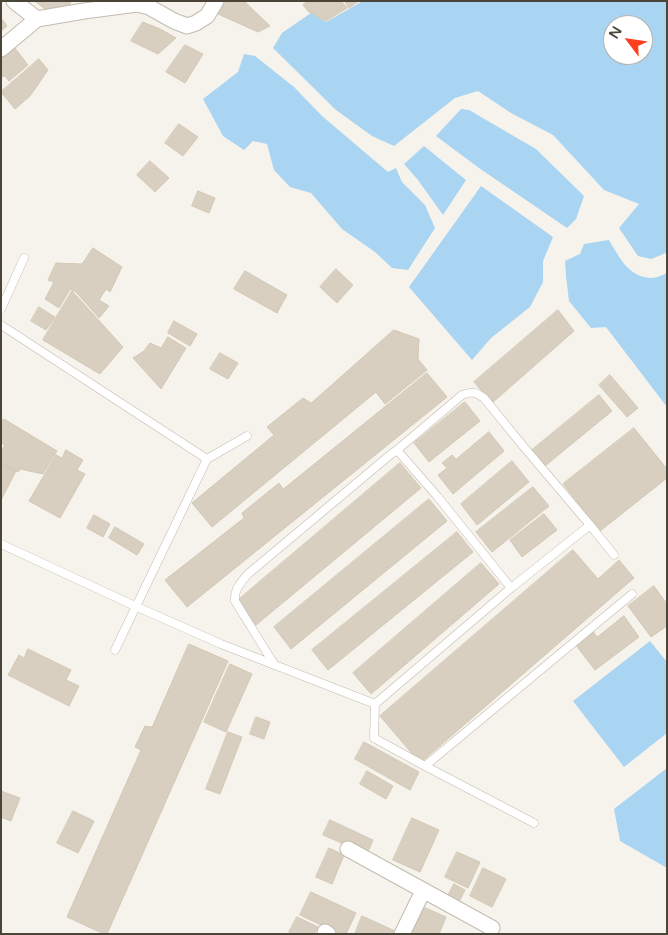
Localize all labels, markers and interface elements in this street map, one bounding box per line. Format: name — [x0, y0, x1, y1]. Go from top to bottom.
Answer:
north arrow — [603, 15, 653, 65]
text: N — [605, 23, 626, 42]

